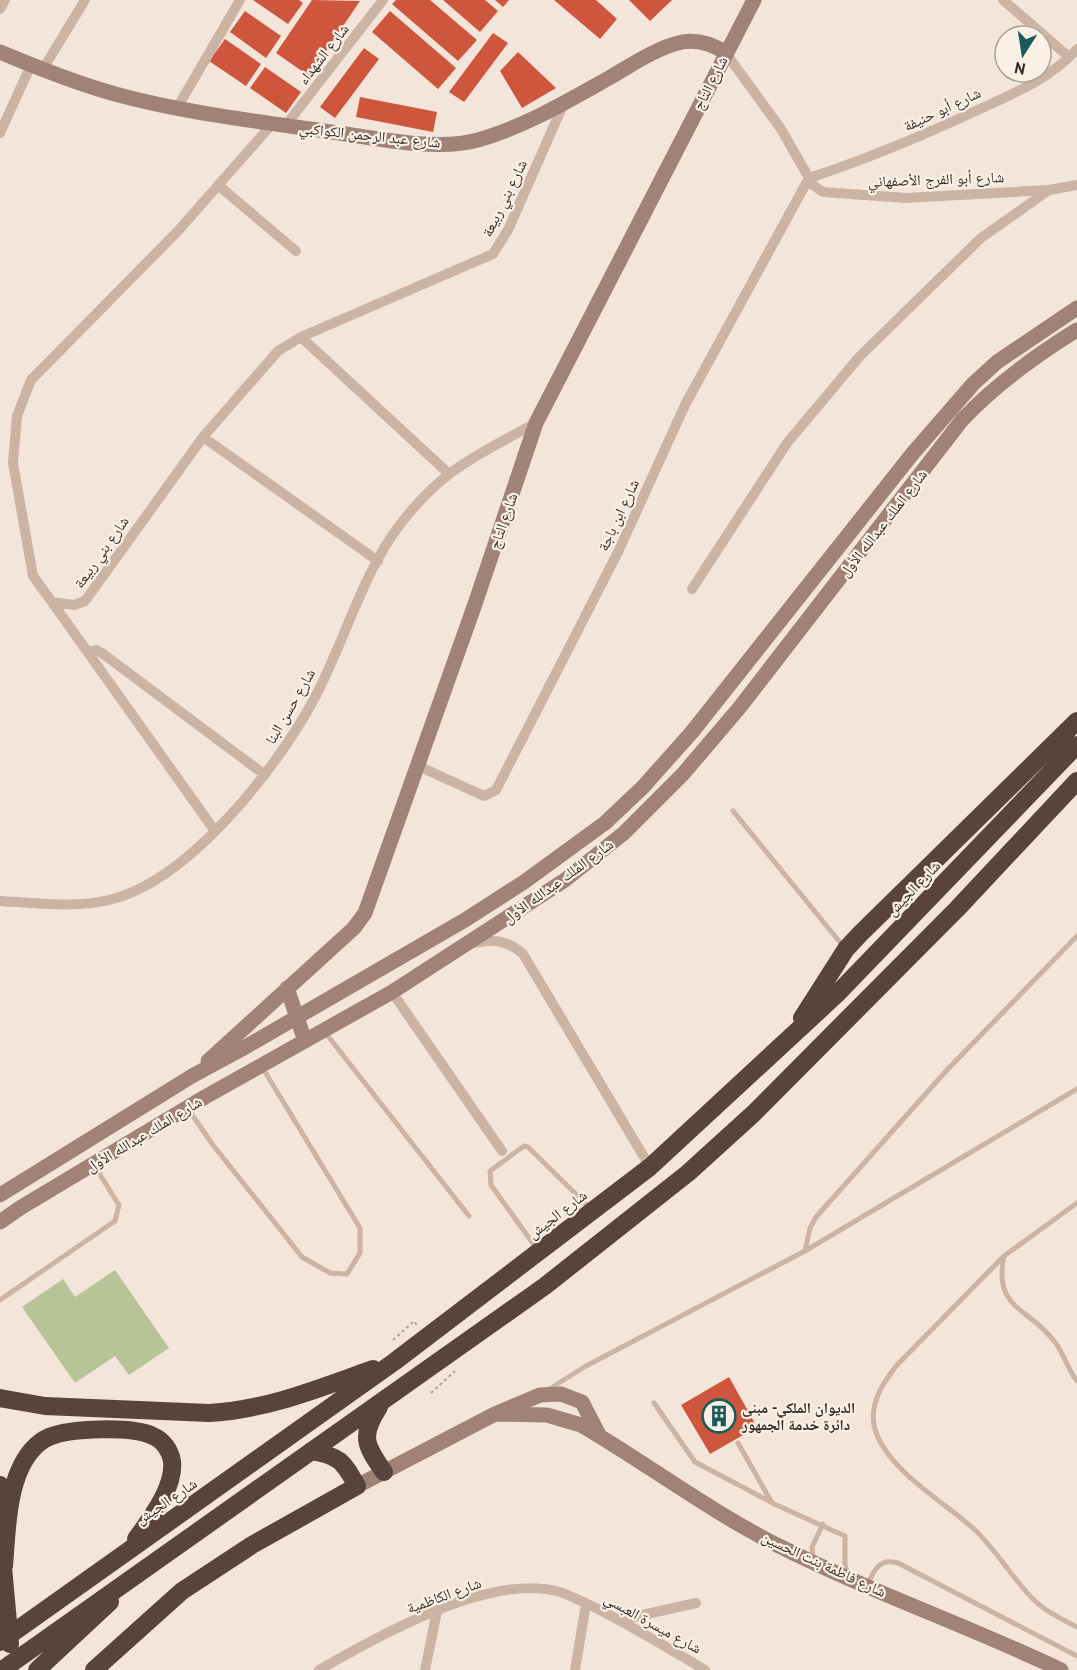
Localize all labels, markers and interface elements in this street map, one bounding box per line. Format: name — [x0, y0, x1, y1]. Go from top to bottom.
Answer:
street label: شارع الشهداء — [293, 20, 354, 89]
north arrow — [993, 24, 1053, 84]
street label: شارع التاج — [688, 53, 733, 114]
text: N — [1013, 58, 1027, 80]
street label: شارع أبو حنيفة — [900, 83, 984, 136]
street label: شارع عبد الرحمن الكواكبي — [298, 118, 442, 155]
street label: شارع بني ربيعة — [477, 156, 533, 241]
street label: شارع أبو الفرج الأصفهاني — [868, 167, 1005, 194]
street label: شارع الملك عبدالله الأول — [835, 465, 932, 581]
street label: شارع ابن باجة — [593, 476, 644, 554]
street label: شارع التاج — [485, 490, 522, 552]
street label: شارع بني ربيعة — [69, 512, 135, 593]
street label: شارع حسن البنا — [261, 665, 320, 748]
street label: شارع الملك عبدالله الأول — [499, 835, 618, 928]
street label: شارع الجيش — [882, 856, 945, 920]
street label: شارع الملك عبدالله الأول — [83, 1092, 206, 1177]
street label: شارع الجيش — [523, 1185, 591, 1243]
building icon: الديوان الملكي- مبنى دائرة خدمة الجمهور — [701, 1398, 737, 1434]
place label: الديوان الملكي- مبنى دائرة خدمة الجمهور — [741, 1398, 855, 1434]
street label: شارع الجيش — [132, 1474, 201, 1529]
street label: شارع فاطمة بنت الحسين — [758, 1527, 889, 1602]
street label: شارع الكاظمية — [404, 1573, 484, 1618]
street label: شارع ميسرة العبسي — [600, 1588, 705, 1660]

